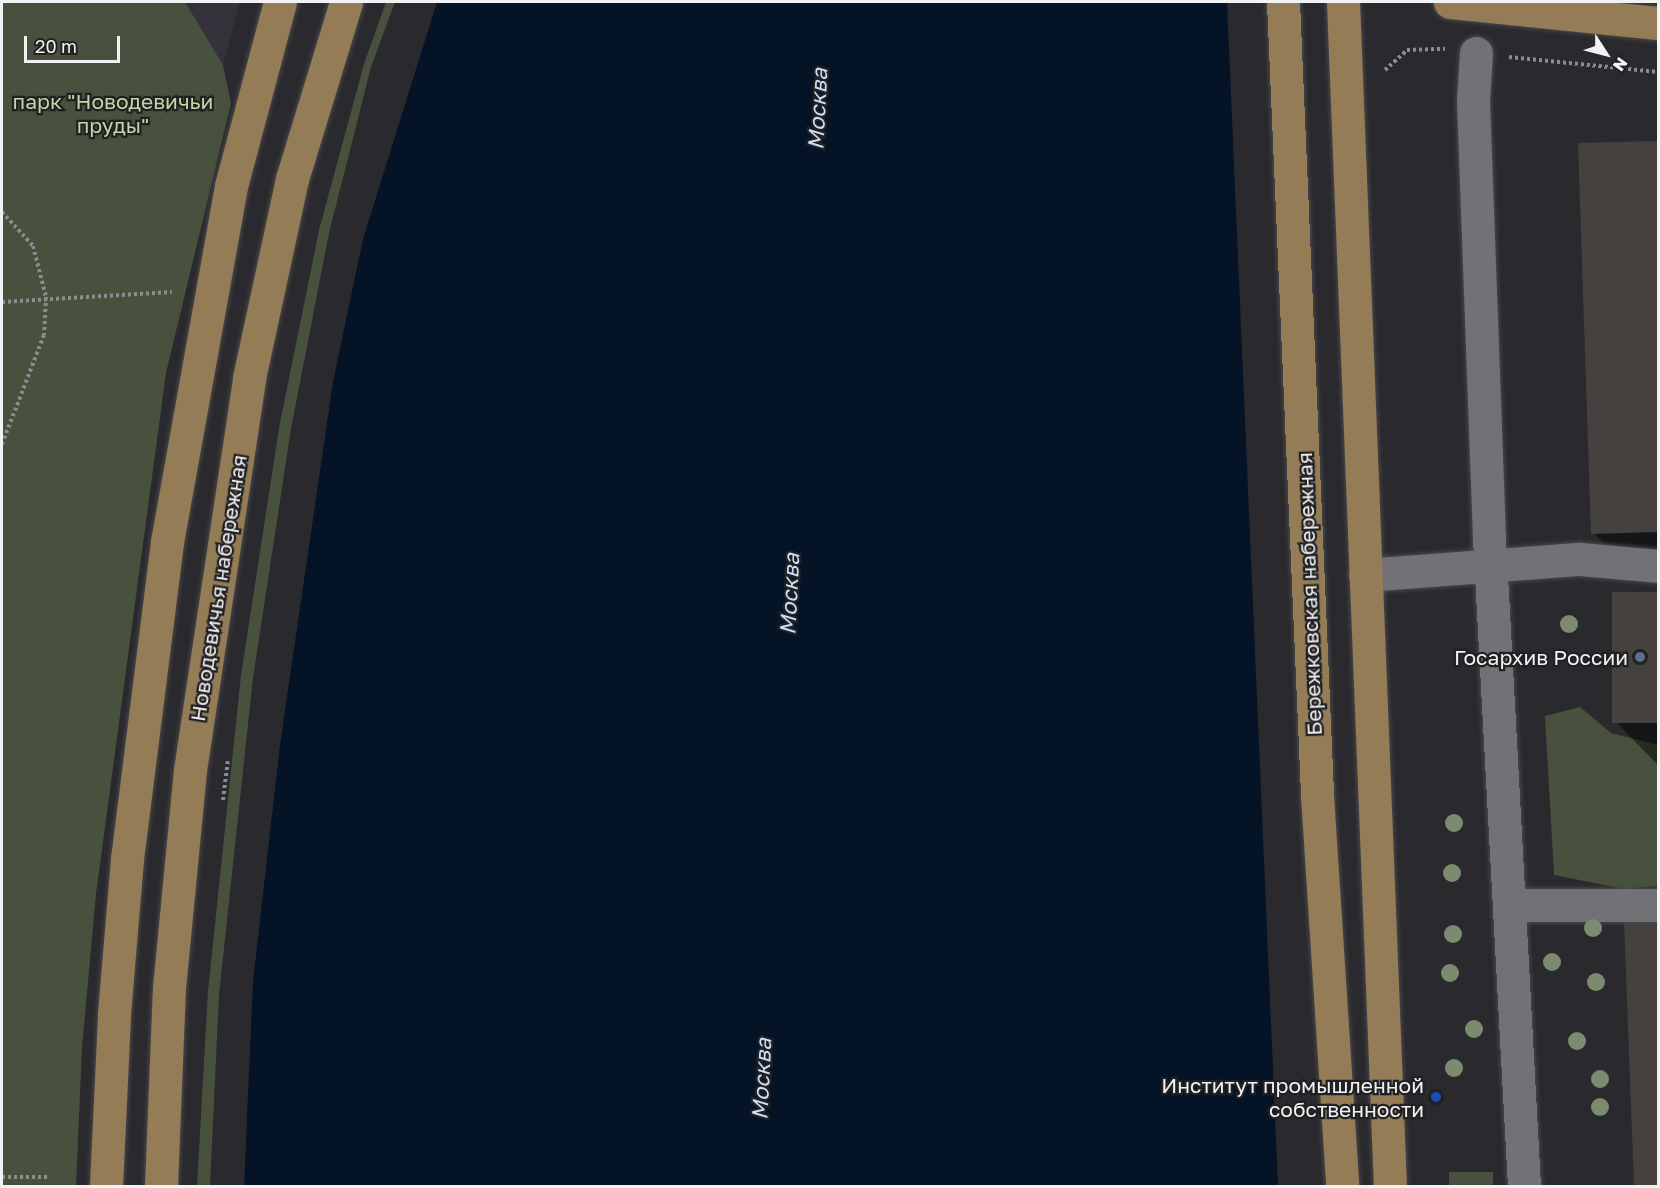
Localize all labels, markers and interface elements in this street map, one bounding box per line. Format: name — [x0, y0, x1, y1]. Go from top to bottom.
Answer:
scale bar — [27, 24, 123, 62]
north arrow — [1576, 24, 1636, 84]
text: 20 m — [35, 35, 77, 57]
text: N — [1609, 54, 1632, 75]
water label: Москва — [802, 68, 832, 150]
park label: парк "Новодевичьи пруды" — [13, 88, 213, 138]
street label: Бережковская набережная — [1291, 452, 1327, 736]
street label: Новодевичья набережная — [184, 453, 252, 723]
water label: Москва — [774, 553, 804, 635]
place label: Госархив России — [1454, 644, 1628, 670]
marker: Госархив России — [1633, 650, 1647, 664]
water label: Москва — [746, 1038, 776, 1120]
place label: Институт промышленной собственности — [1161, 1072, 1424, 1122]
marker: Институт промышленной собственности — [1429, 1090, 1443, 1104]

